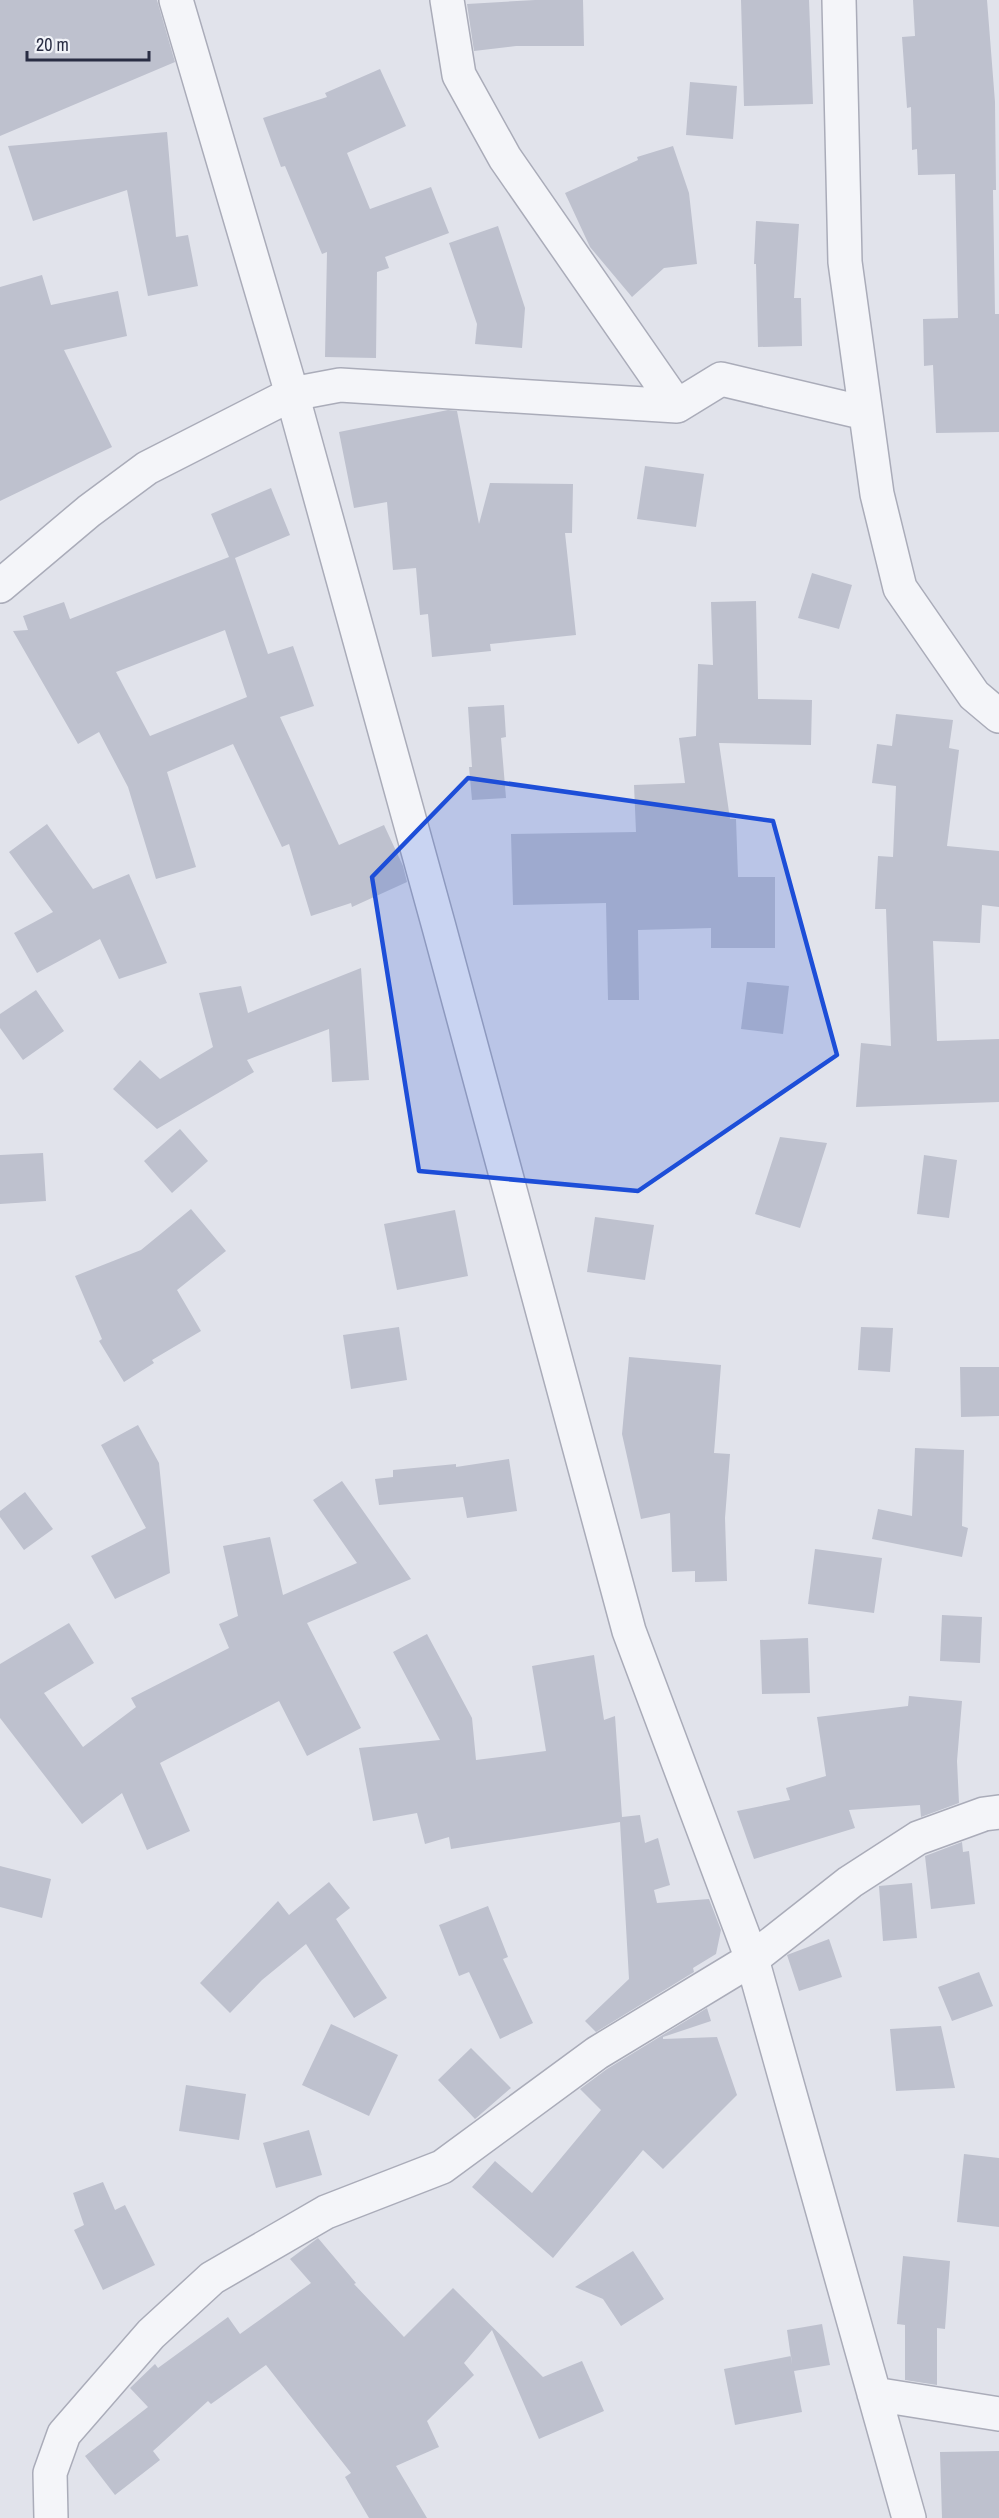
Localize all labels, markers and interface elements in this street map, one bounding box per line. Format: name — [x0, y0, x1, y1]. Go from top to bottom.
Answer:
scale bar — [27, 24, 148, 62]
text: 20 m — [36, 32, 69, 57]

